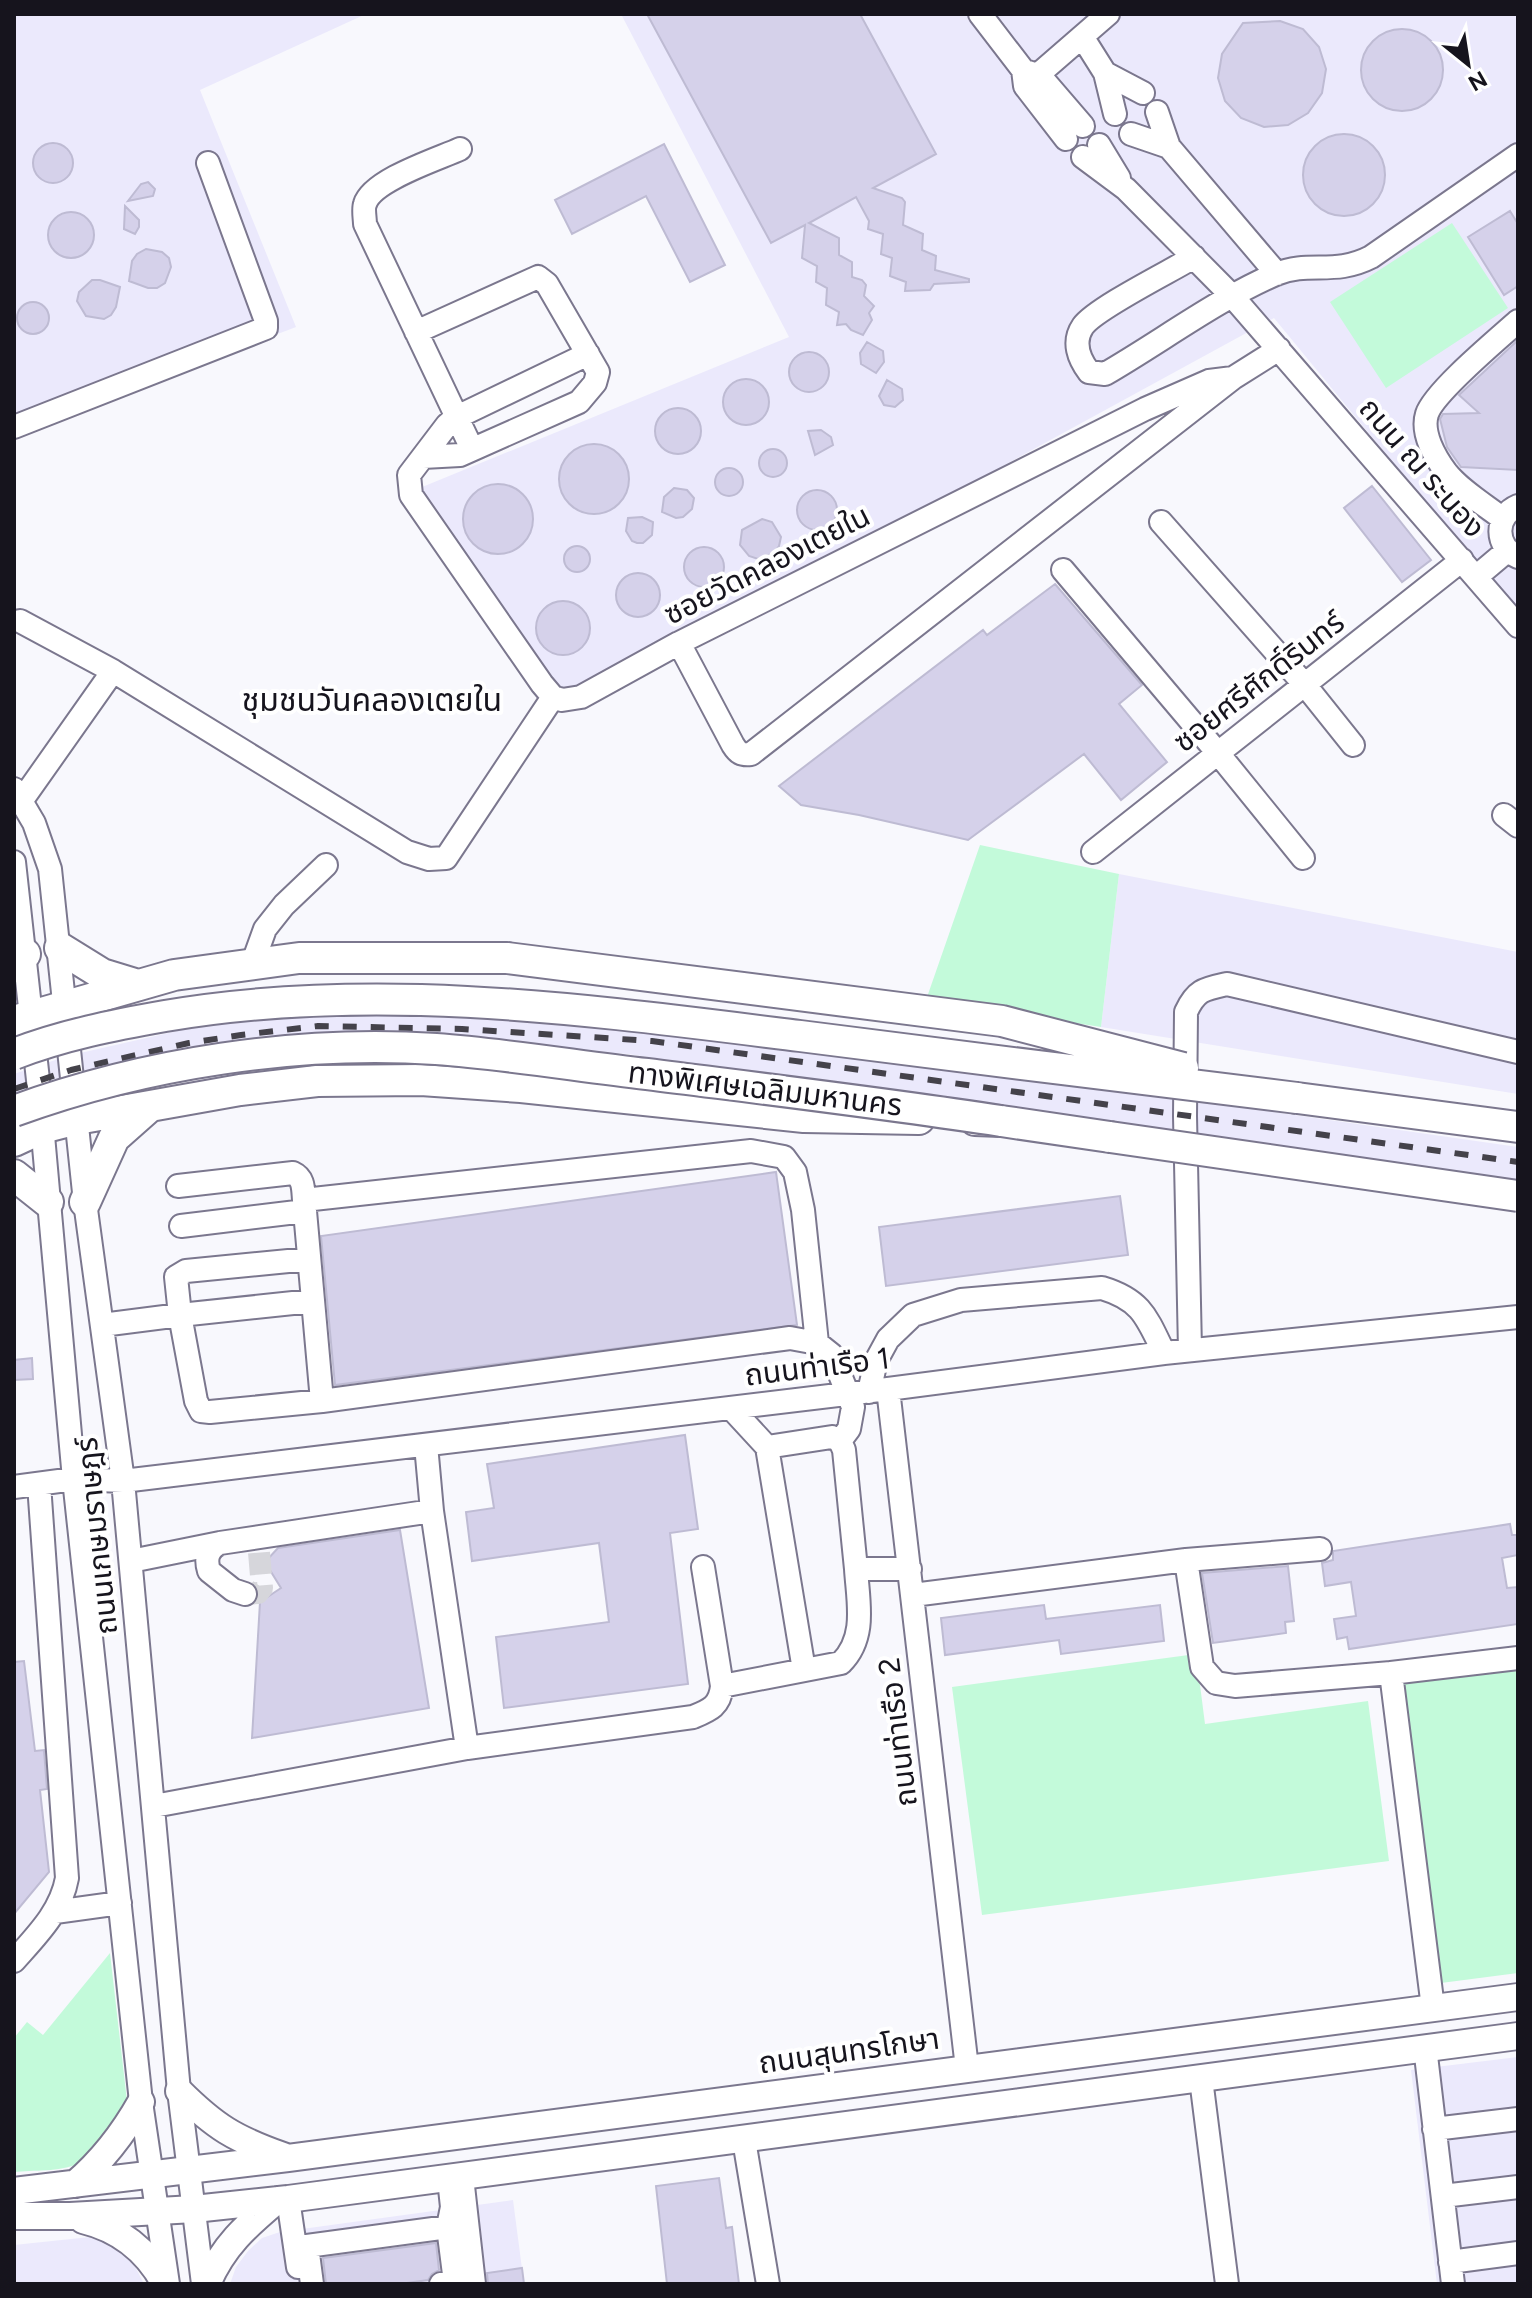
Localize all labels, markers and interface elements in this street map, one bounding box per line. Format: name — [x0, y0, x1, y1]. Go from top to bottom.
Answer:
north arrow — [1428, 24, 1508, 104]
text: N — [1464, 65, 1492, 97]
street label: ถนน ณ ระนอง — [1352, 390, 1493, 545]
street label: ซอยวัดคลองเตยใน — [658, 497, 876, 632]
street label: ซอยศรีศักดิ์รินทร์ — [1166, 603, 1353, 760]
district label: ชุมชนวันคลองเตยใน — [242, 681, 502, 719]
street label: ทางพิเศษเฉลิมมหานคร — [626, 1053, 904, 1124]
street label: ถนนท่าเรือ 1 — [742, 1339, 891, 1394]
street label: ถนนเกษมราษฎร์ — [68, 1434, 125, 1636]
street label: ถนนท่าเรือ 2 — [870, 1655, 925, 1809]
street label: ถนนสุนทรโกษา — [756, 2020, 942, 2081]

